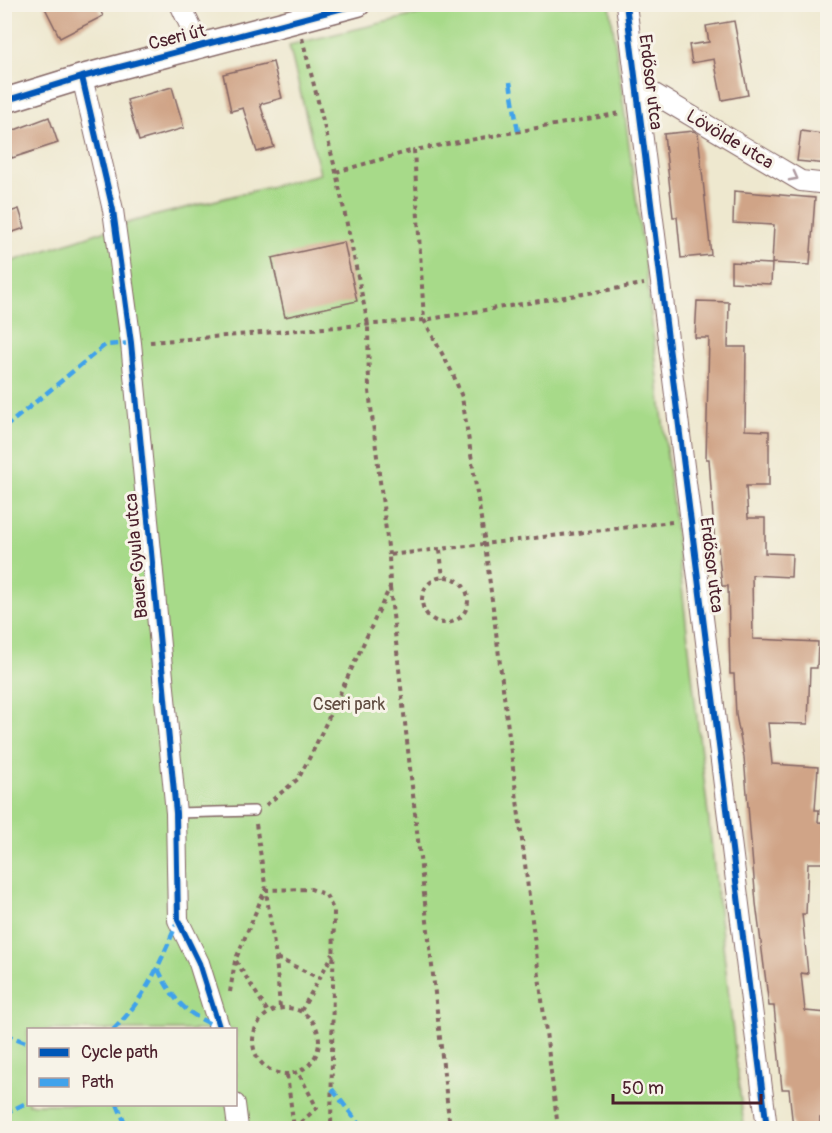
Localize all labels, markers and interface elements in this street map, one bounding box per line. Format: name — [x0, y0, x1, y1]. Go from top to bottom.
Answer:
street label: Cseri út — [146, 19, 209, 56]
street label: Erdősor utca — [633, 33, 668, 131]
street label: Lövölde utca — [682, 104, 778, 174]
one-way arrow — [788, 170, 798, 181]
street label: Bauer Gyula utca — [120, 492, 153, 619]
street label: Erdősor utca — [694, 516, 729, 614]
park label: Cseri park — [313, 693, 386, 716]
legend — [27, 1028, 237, 1106]
text: Cycle path — [81, 1041, 158, 1064]
scale bar — [613, 1067, 762, 1105]
text: Path — [81, 1071, 114, 1094]
text: 50 m — [622, 1077, 664, 1100]

